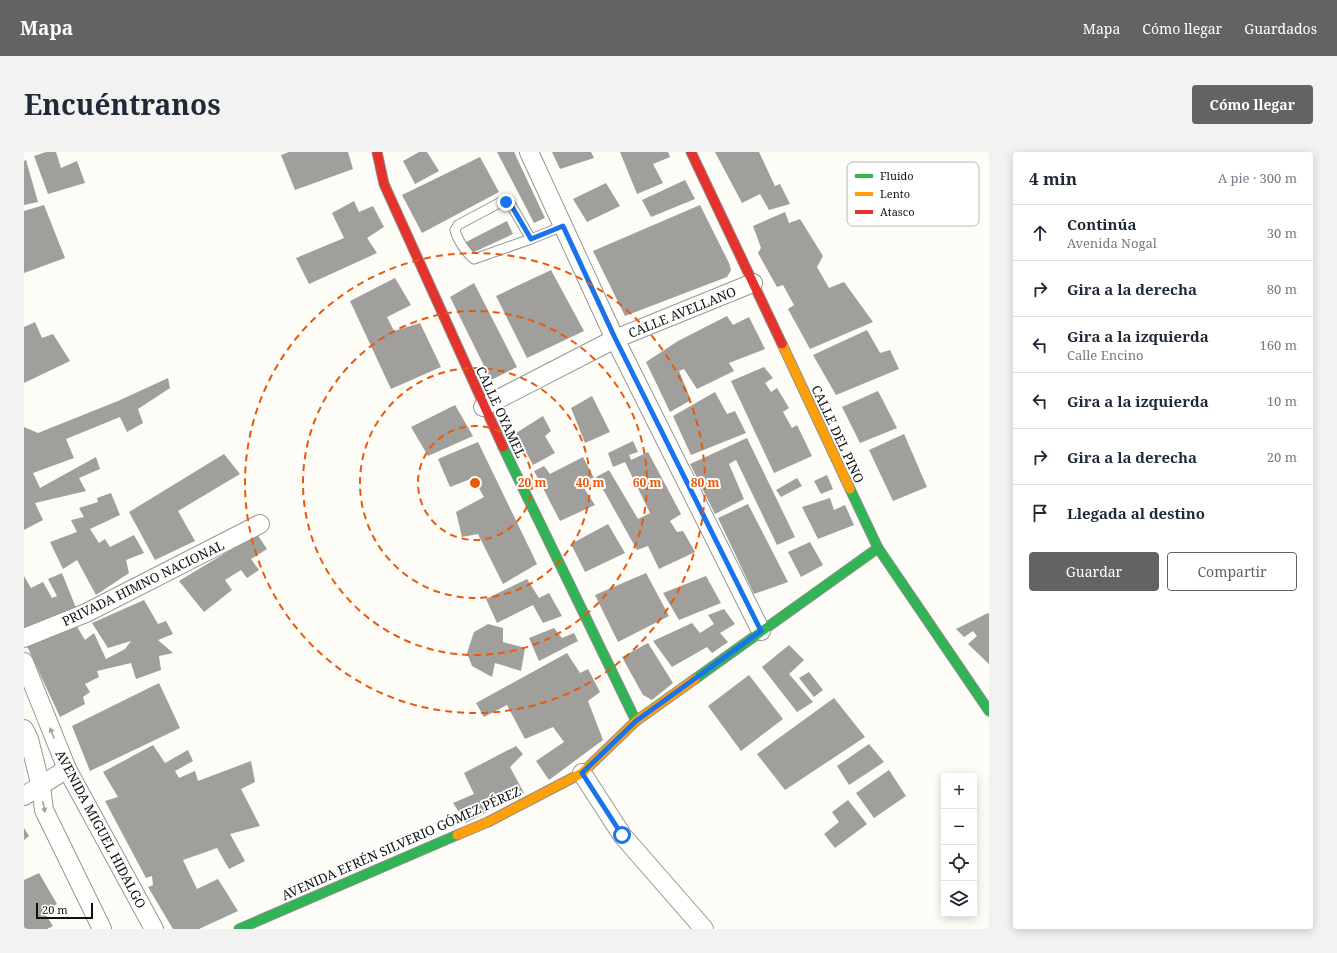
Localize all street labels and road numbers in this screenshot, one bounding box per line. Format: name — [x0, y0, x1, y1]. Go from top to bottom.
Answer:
street label: CALLE AVELLANO — [625, 282, 739, 342]
street label: CALLE OYAMEL — [472, 363, 530, 461]
street label: CALLE DEL PINO — [807, 382, 869, 486]
street label: PRIVADA HIMNO NACIONAL — [59, 536, 227, 630]
street label: AVENIDA MIGUEL HIDALGO — [51, 747, 151, 911]
street label: AVENIDA EFRÉN SILVERIO GÓMEZ PÉREZ — [278, 782, 524, 904]

